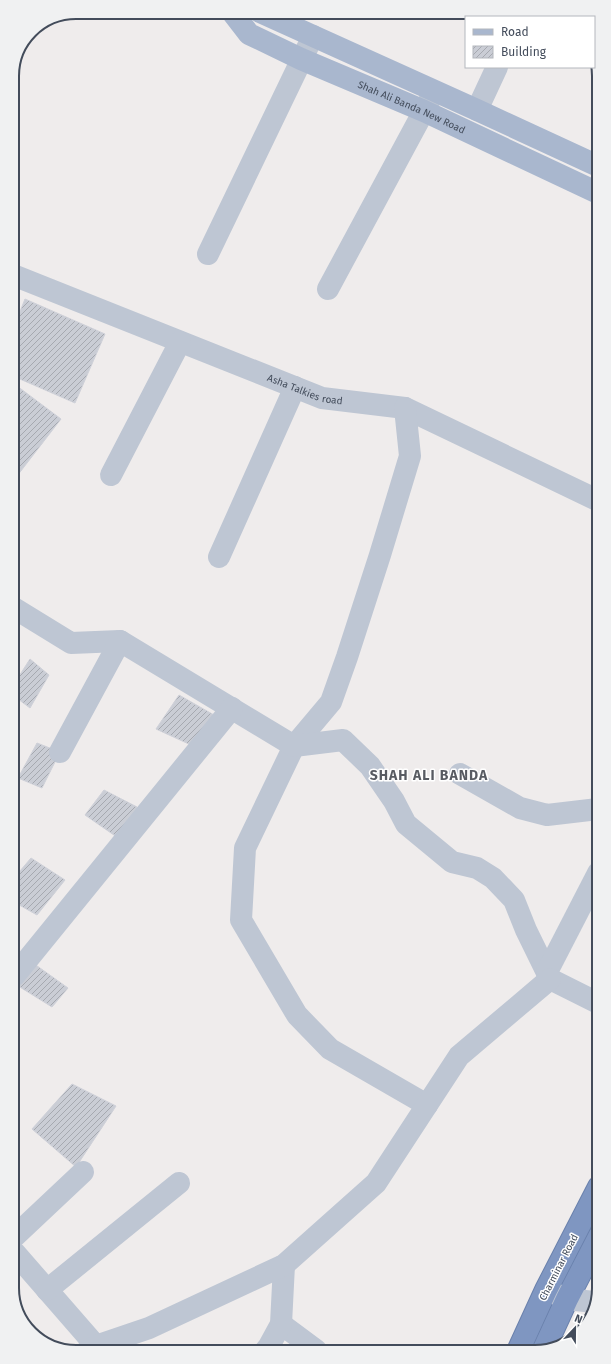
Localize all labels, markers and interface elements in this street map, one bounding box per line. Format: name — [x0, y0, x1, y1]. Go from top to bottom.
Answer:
legend — [465, 16, 595, 68]
text: Road — [501, 25, 529, 39]
text: Building — [501, 45, 547, 59]
street label: Shah Ali Banda New Road — [356, 79, 467, 137]
street label: Asha Talkies road — [266, 372, 343, 407]
district label: SHAH ALI BANDA — [370, 767, 488, 784]
street label: Charminar Road — [537, 1232, 581, 1303]
north arrow — [555, 1308, 595, 1348]
text: N — [573, 1312, 584, 1327]

